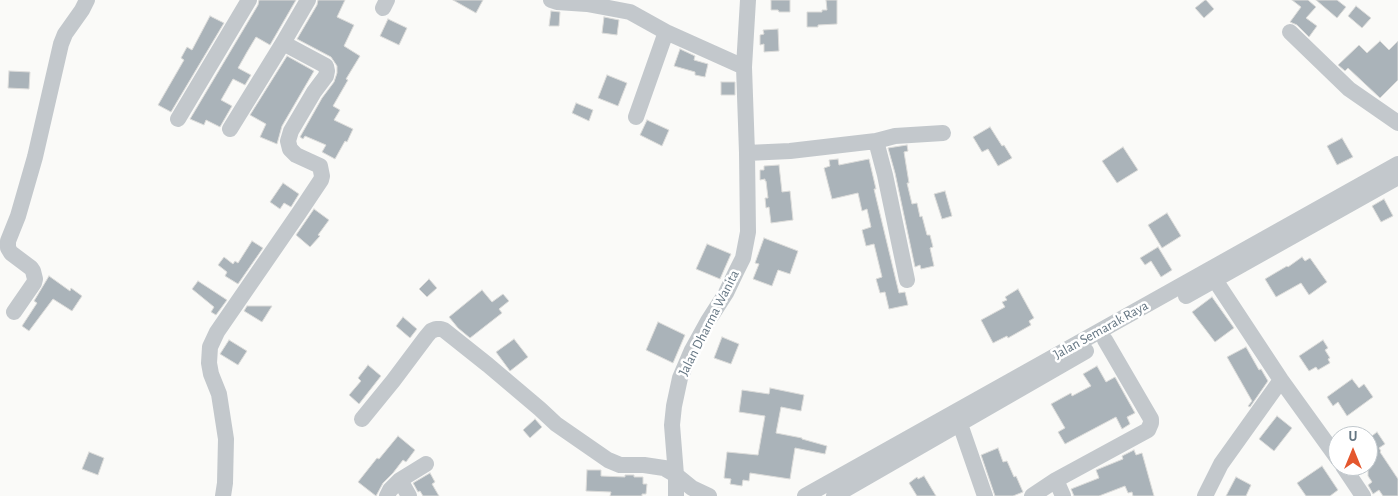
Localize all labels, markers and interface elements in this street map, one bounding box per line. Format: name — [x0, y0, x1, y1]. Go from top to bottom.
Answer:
street label: Jalan Dharma Wanita — [675, 267, 743, 379]
street label: Jalan Semarak Raya — [1051, 297, 1151, 363]
north arrow — [1328, 426, 1378, 476]
text: U — [1349, 430, 1357, 444]

